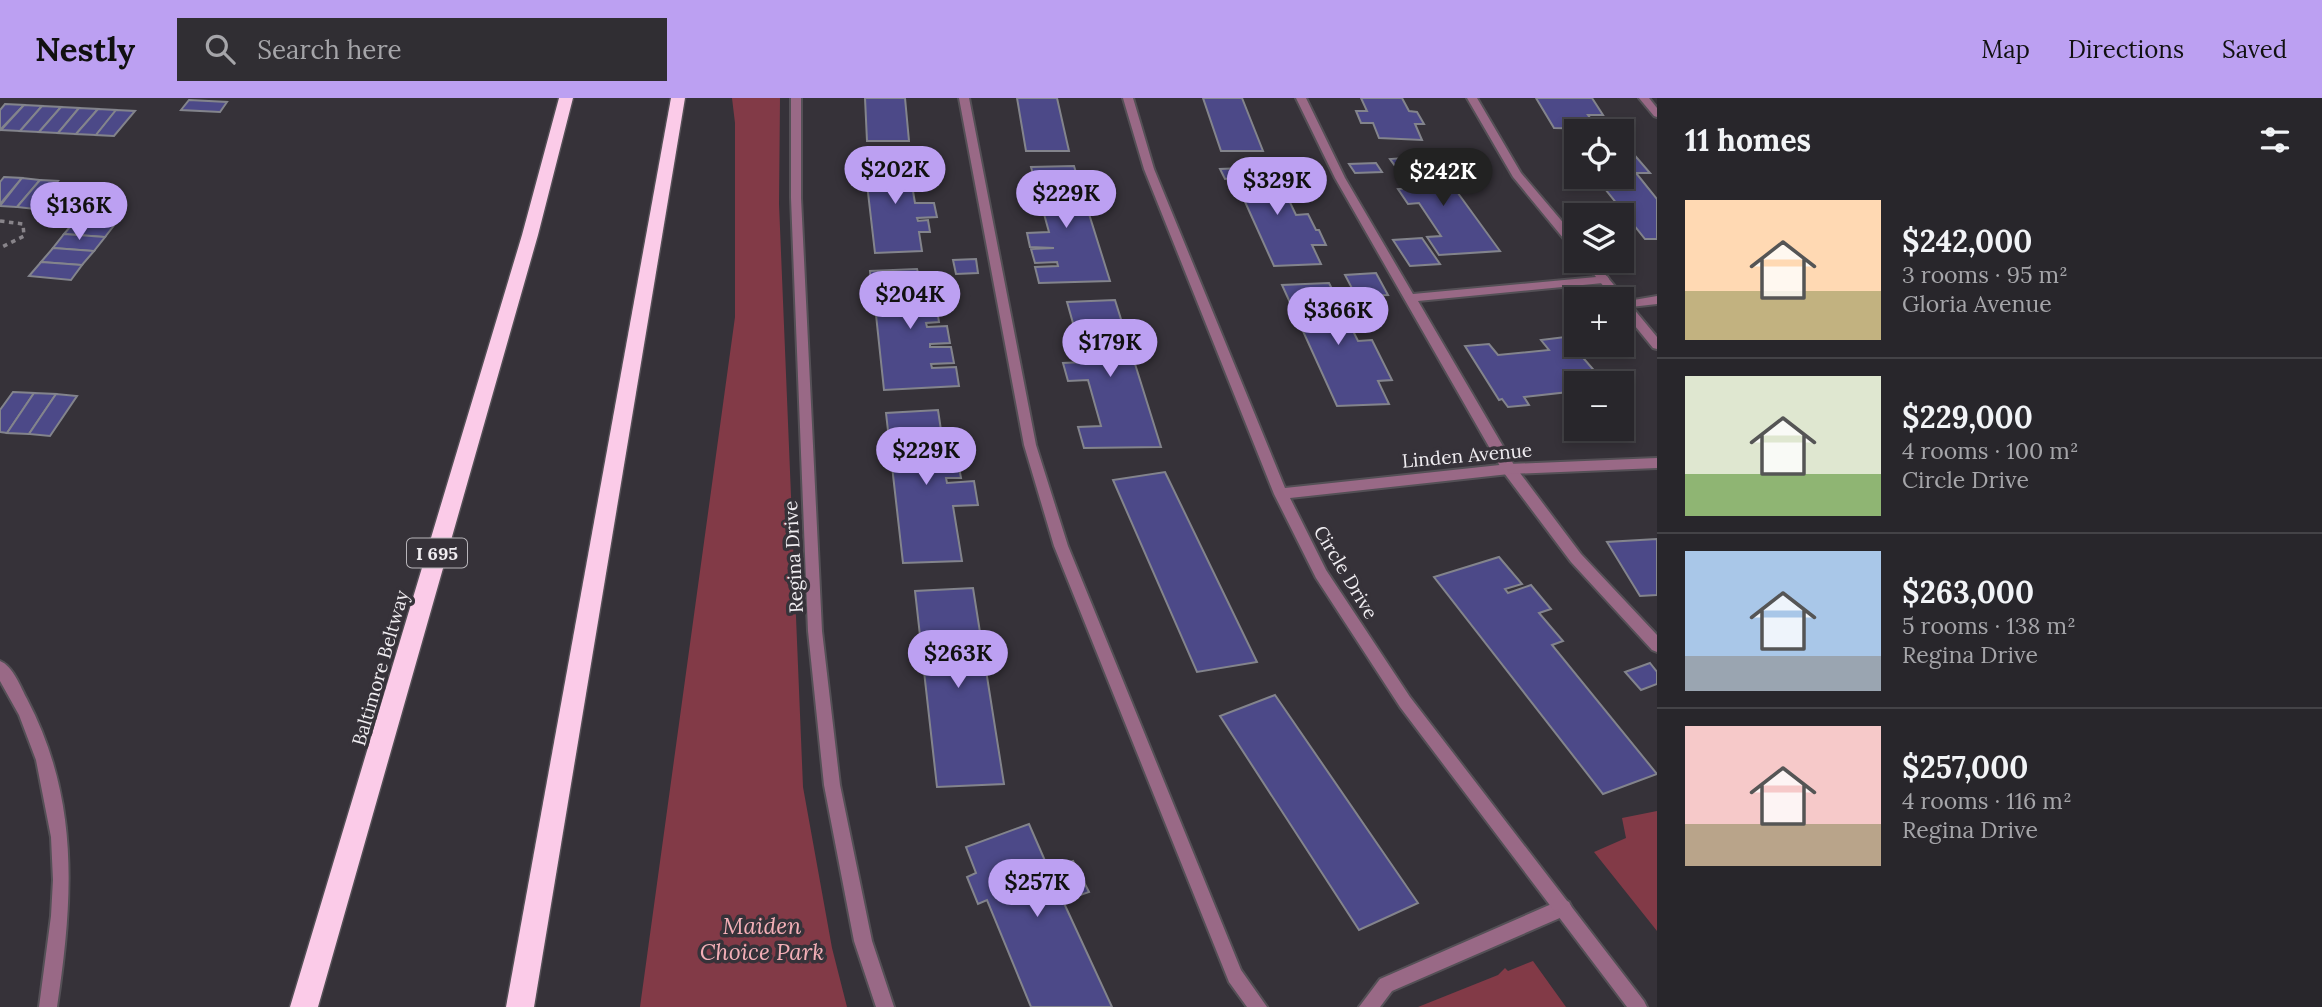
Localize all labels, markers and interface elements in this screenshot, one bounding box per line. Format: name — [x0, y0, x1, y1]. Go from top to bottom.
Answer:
search box — [177, 18, 667, 81]
text: Nestly — [35, 28, 135, 70]
icon: search — [201, 30, 239, 68]
text: Search here — [257, 33, 402, 66]
text: Map — [1981, 34, 2030, 65]
text: Directions — [2068, 34, 2184, 65]
text: Saved — [2222, 34, 2287, 65]
map controls — [1564, 119, 1634, 441]
button: locate — [1564, 119, 1634, 189]
text: 11 homes — [1685, 121, 1811, 159]
icon: filters — [2256, 121, 2294, 159]
pin: $202K — [846, 146, 944, 206]
pin: $242K — [1394, 148, 1492, 208]
text: $202K — [860, 154, 930, 183]
text: $242K — [1410, 156, 1477, 185]
pin: $329K — [1228, 158, 1326, 217]
text: $329K — [1243, 165, 1311, 194]
pin: $229K — [1017, 170, 1115, 230]
text: $229K — [1032, 178, 1100, 207]
pin: $136K — [30, 183, 128, 242]
text: $136K — [46, 190, 112, 219]
button: layers — [1564, 203, 1634, 273]
text: $242,000 — [1902, 222, 2032, 260]
icon: home — [1741, 228, 1825, 312]
text: 3 rooms · 95 m² — [1902, 260, 2068, 289]
pin: $204K — [861, 272, 959, 331]
text: $204K — [875, 279, 945, 308]
button: + — [1564, 287, 1634, 357]
pin: $366K — [1289, 288, 1387, 347]
text: Gloria Avenue — [1902, 289, 2052, 318]
text: $366K — [1303, 295, 1373, 324]
pin: $179K — [1061, 320, 1159, 379]
text: $179K — [1078, 327, 1142, 356]
button: − — [1564, 371, 1634, 441]
text: $229,000 — [1902, 398, 2033, 436]
icon: home — [1741, 404, 1825, 488]
pin: $229K — [877, 428, 975, 487]
text: $229K — [892, 435, 960, 464]
text: 4 rooms · 100 m² — [1902, 436, 2079, 465]
street label: Linden Avenue — [1401, 437, 1533, 473]
text: Circle Drive — [1902, 465, 2029, 494]
street label: Regina Drive — [778, 500, 808, 614]
street label: Circle Drive — [1309, 521, 1383, 623]
road number: I 695 — [407, 538, 467, 568]
text: $263,000 — [1902, 573, 2034, 611]
icon: home — [1741, 579, 1825, 663]
street label: Baltimore Beltway — [346, 587, 414, 749]
text: 5 rooms · 138 m² — [1902, 611, 2076, 640]
pin: $263K — [909, 630, 1007, 690]
text: $263K — [924, 638, 992, 667]
text: Regina Drive — [1902, 640, 2038, 669]
text: $257,000 — [1902, 748, 2028, 786]
icon: home — [1741, 754, 1825, 838]
text: 4 rooms · 116 m² — [1902, 786, 2072, 815]
text: Regina Drive — [1902, 815, 2038, 844]
pin: $257K — [988, 860, 1086, 919]
text: $257K — [1004, 867, 1070, 896]
park label: Maiden Choice Park — [700, 911, 824, 966]

